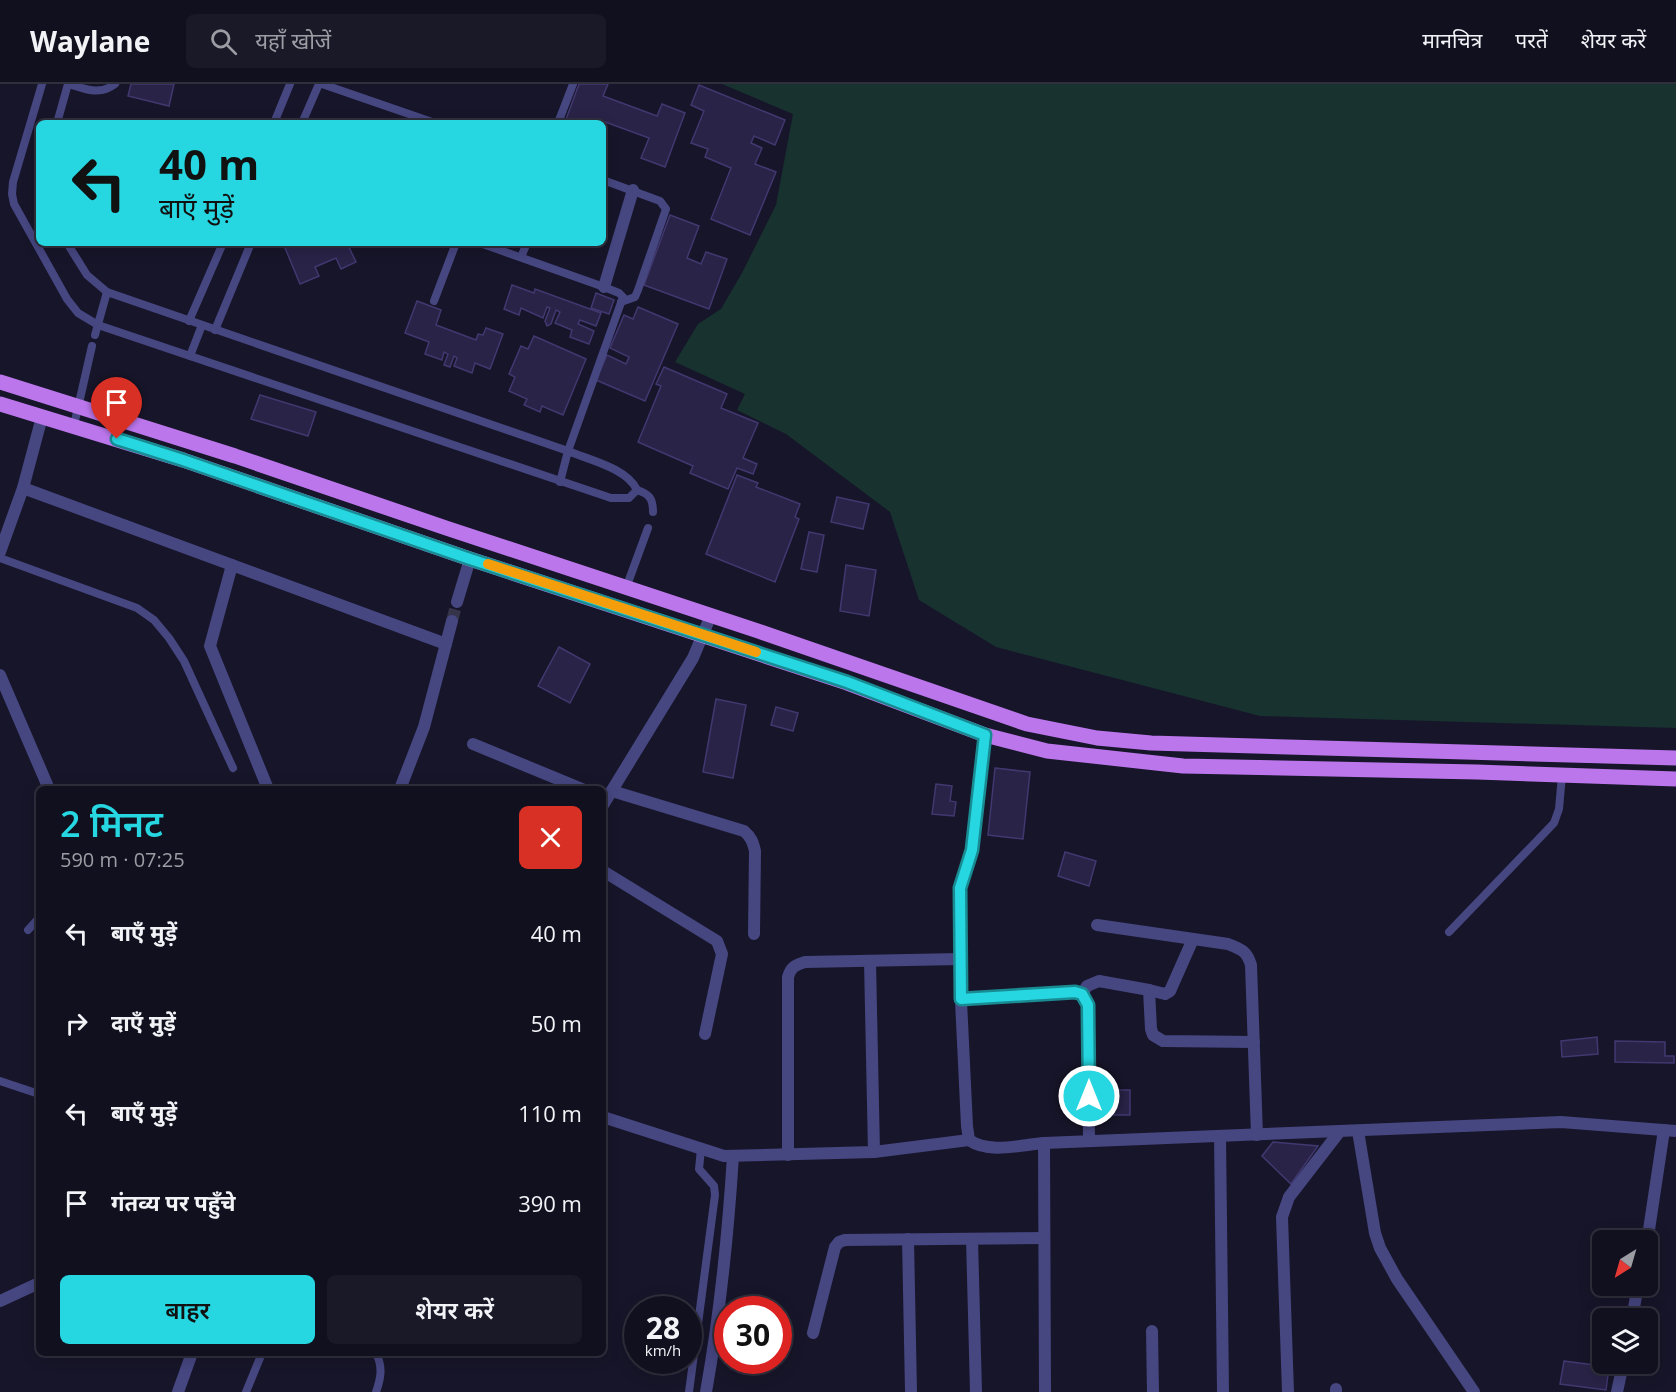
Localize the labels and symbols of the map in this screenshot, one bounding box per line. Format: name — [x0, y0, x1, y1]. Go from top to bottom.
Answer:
pin — [91, 377, 142, 439]
position arrow — [1057, 1064, 1121, 1128]
north arrow — [1592, 1230, 1658, 1296]
speed limit sign: 30 — [714, 1296, 792, 1374]

